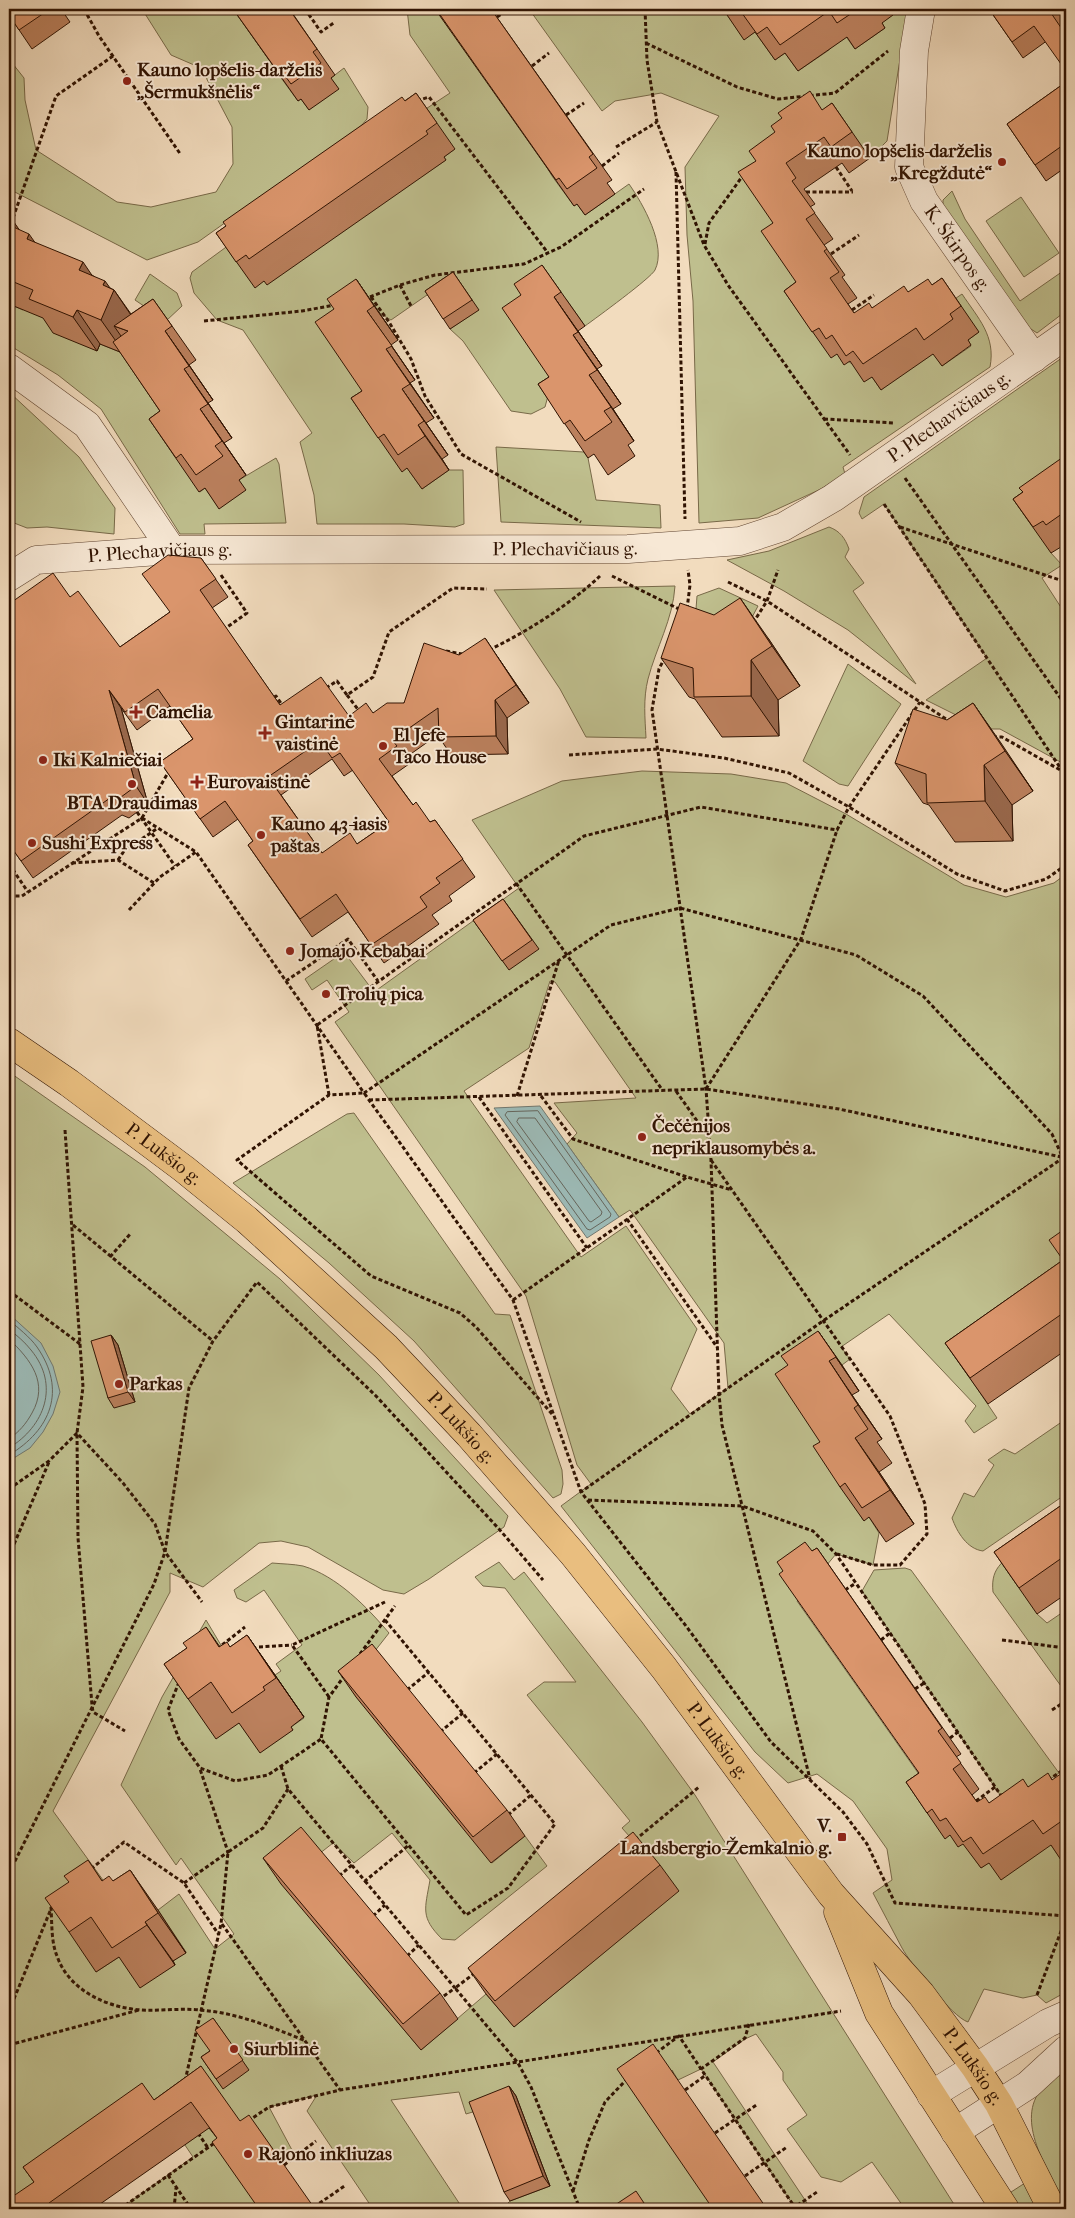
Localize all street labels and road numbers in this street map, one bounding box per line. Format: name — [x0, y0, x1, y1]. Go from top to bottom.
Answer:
street label: K. Škirpos g. — [919, 201, 995, 296]
street label: P. Plechavičiaus g. — [883, 366, 1015, 467]
street label: P. Plechavičiaus g. — [492, 537, 638, 560]
street label: P. Plechavičiaus g. — [87, 539, 232, 567]
street label: P. Lukšio g. — [121, 1118, 206, 1190]
street label: P. Lukšio g. — [423, 1387, 500, 1468]
street label: P. Lukšio g. — [682, 1698, 753, 1784]
street label: P. Lukšio g. — [938, 2023, 1008, 2109]

